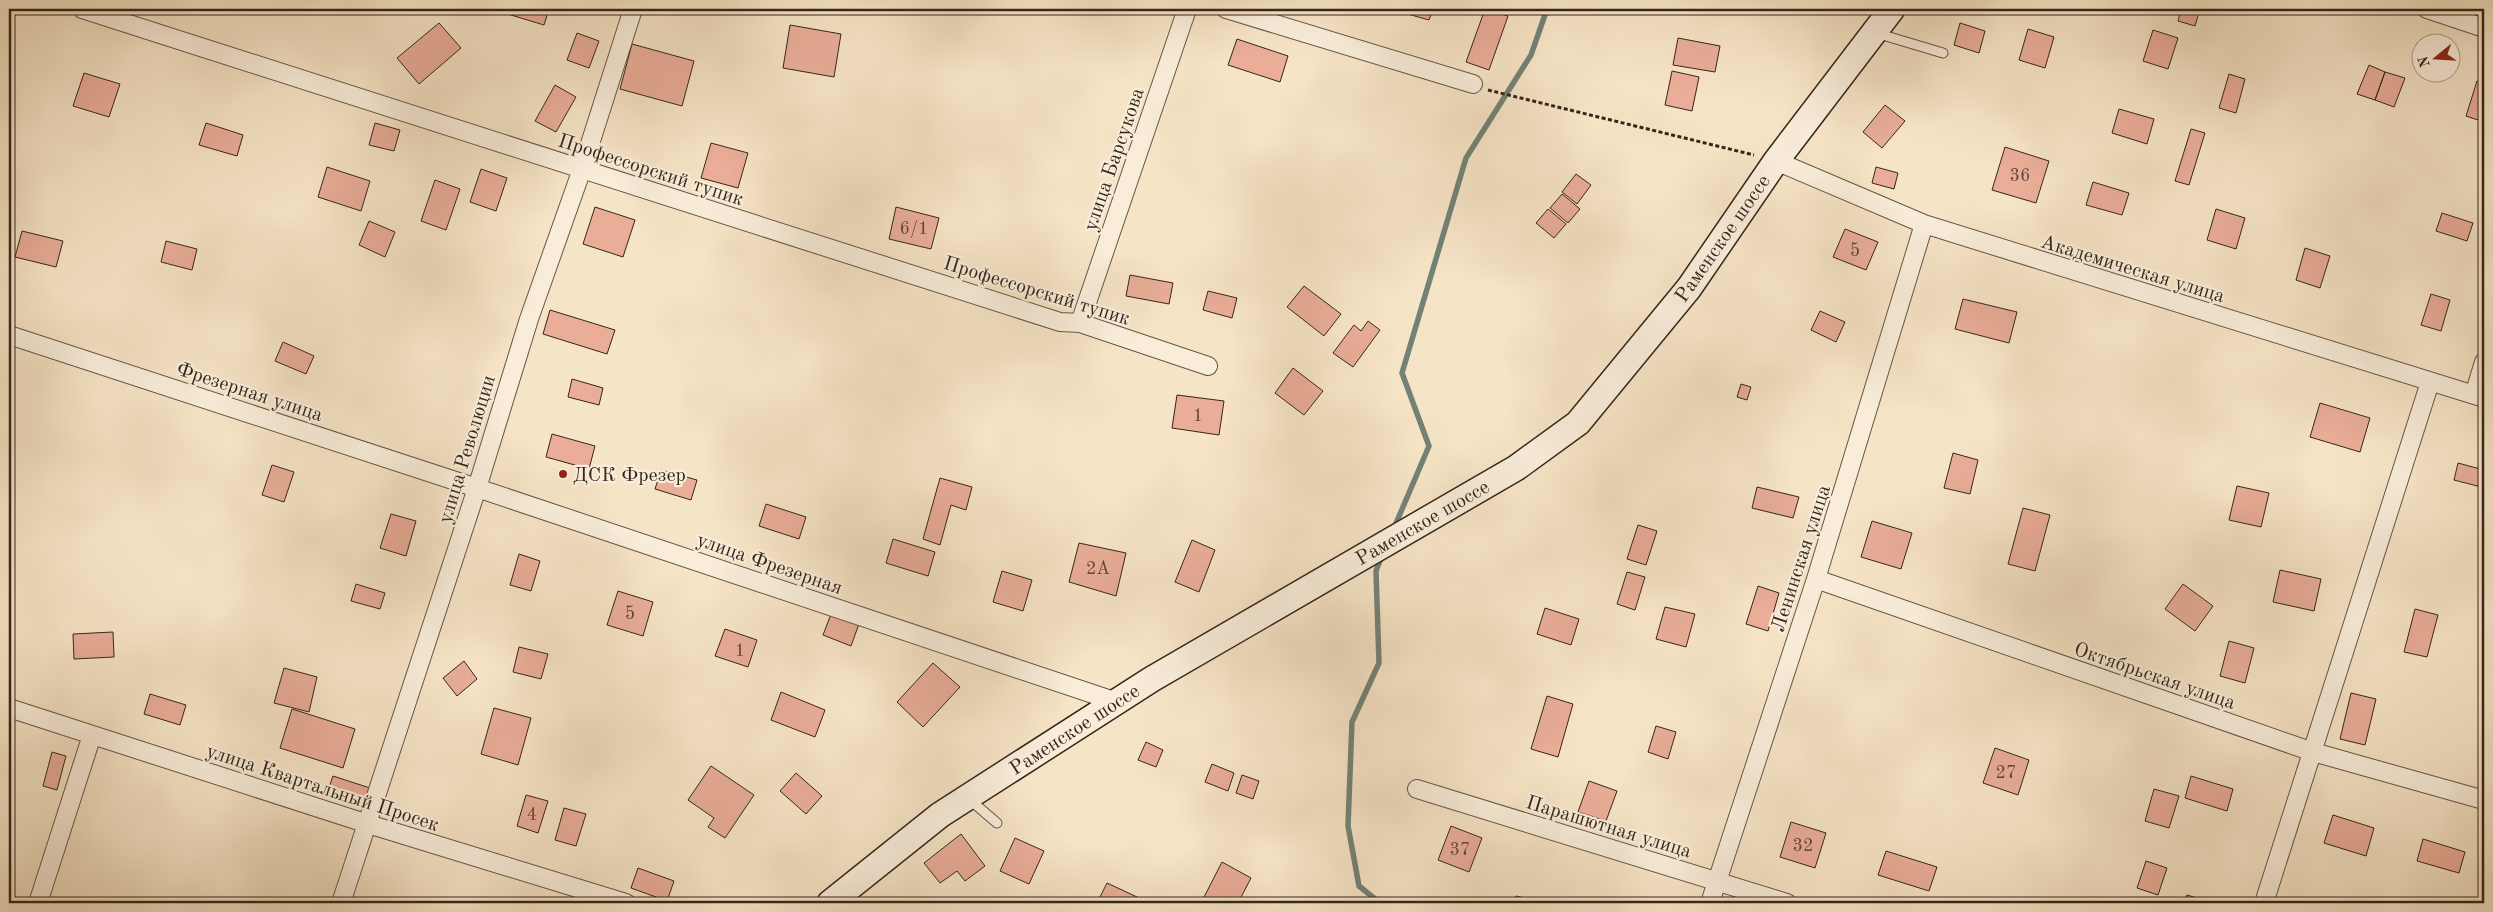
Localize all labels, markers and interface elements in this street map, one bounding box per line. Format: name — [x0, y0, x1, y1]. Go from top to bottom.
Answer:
north arrow — [2410, 32, 2460, 82]
text: N — [2416, 54, 2433, 69]
street label: улица Барсукова — [1081, 85, 1149, 234]
street label: Профессорский тупик — [555, 131, 746, 210]
house number: 36 — [2010, 167, 2030, 185]
street label: Раменское шоссе — [1672, 172, 1775, 307]
house number: 6/1 — [900, 220, 928, 238]
street label: Академическая улица — [2038, 232, 2227, 308]
house number: 5 — [1850, 242, 1860, 260]
street label: Профессорский тупик — [941, 254, 1132, 330]
street label: Фрезерная улица — [174, 360, 325, 426]
street label: улица Революции — [436, 373, 500, 526]
house number: 1 — [1193, 407, 1203, 425]
place label: ДСК Фрезер — [573, 466, 686, 486]
marker: ДСК Фрезер — [557, 468, 569, 480]
street label: Раменское шоссе — [1353, 477, 1493, 570]
street label: Ленинская улица — [1769, 483, 1835, 635]
street label: улица Фрезерная — [694, 531, 845, 599]
house number: 2А — [1086, 560, 1110, 578]
house number: 5 — [625, 605, 635, 623]
street label: Октябрьская улица — [2071, 640, 2238, 714]
house number: 1 — [735, 642, 745, 660]
street label: Раменское шоссе — [1007, 681, 1144, 780]
street label: улица Квартальный Просек — [204, 742, 441, 836]
house number: 27 — [1996, 764, 2016, 782]
street label: Парашютная улица — [1523, 793, 1694, 863]
house number: 4 — [527, 806, 537, 824]
house number: 32 — [1793, 837, 1813, 855]
house number: 37 — [1450, 841, 1470, 859]

